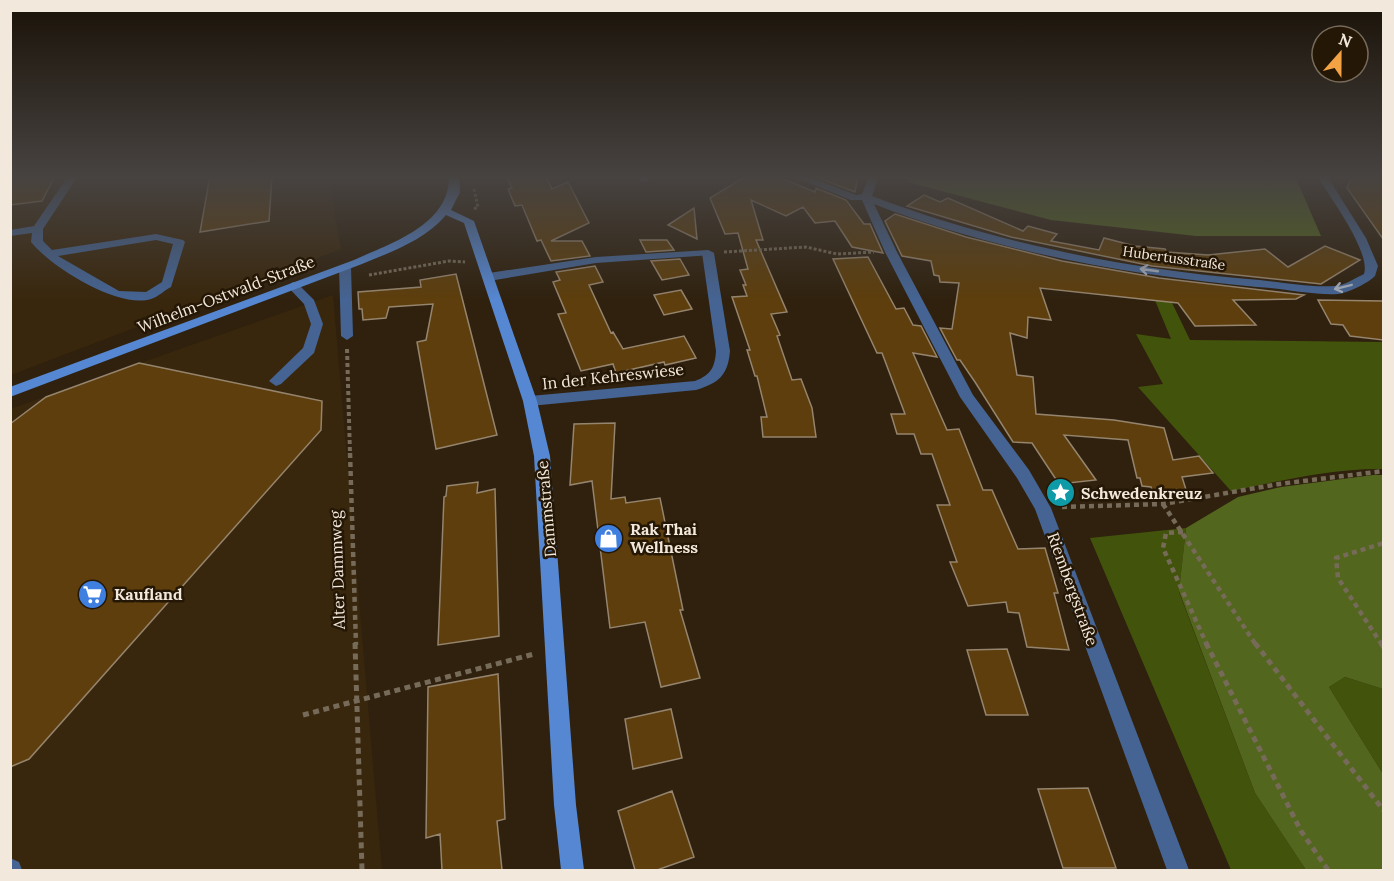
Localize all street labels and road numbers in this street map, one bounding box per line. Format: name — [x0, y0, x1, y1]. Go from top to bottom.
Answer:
street label: Hubertusstraße — [1122, 242, 1227, 274]
street label: Wilhelm-Ostwald-Straße — [135, 251, 318, 337]
street label: In der Kehreswiese — [541, 359, 685, 393]
street label: Dammstraße — [532, 460, 560, 558]
street label: Alter Dammweg — [325, 509, 349, 631]
street label: Riembergstraße — [1043, 529, 1103, 649]

